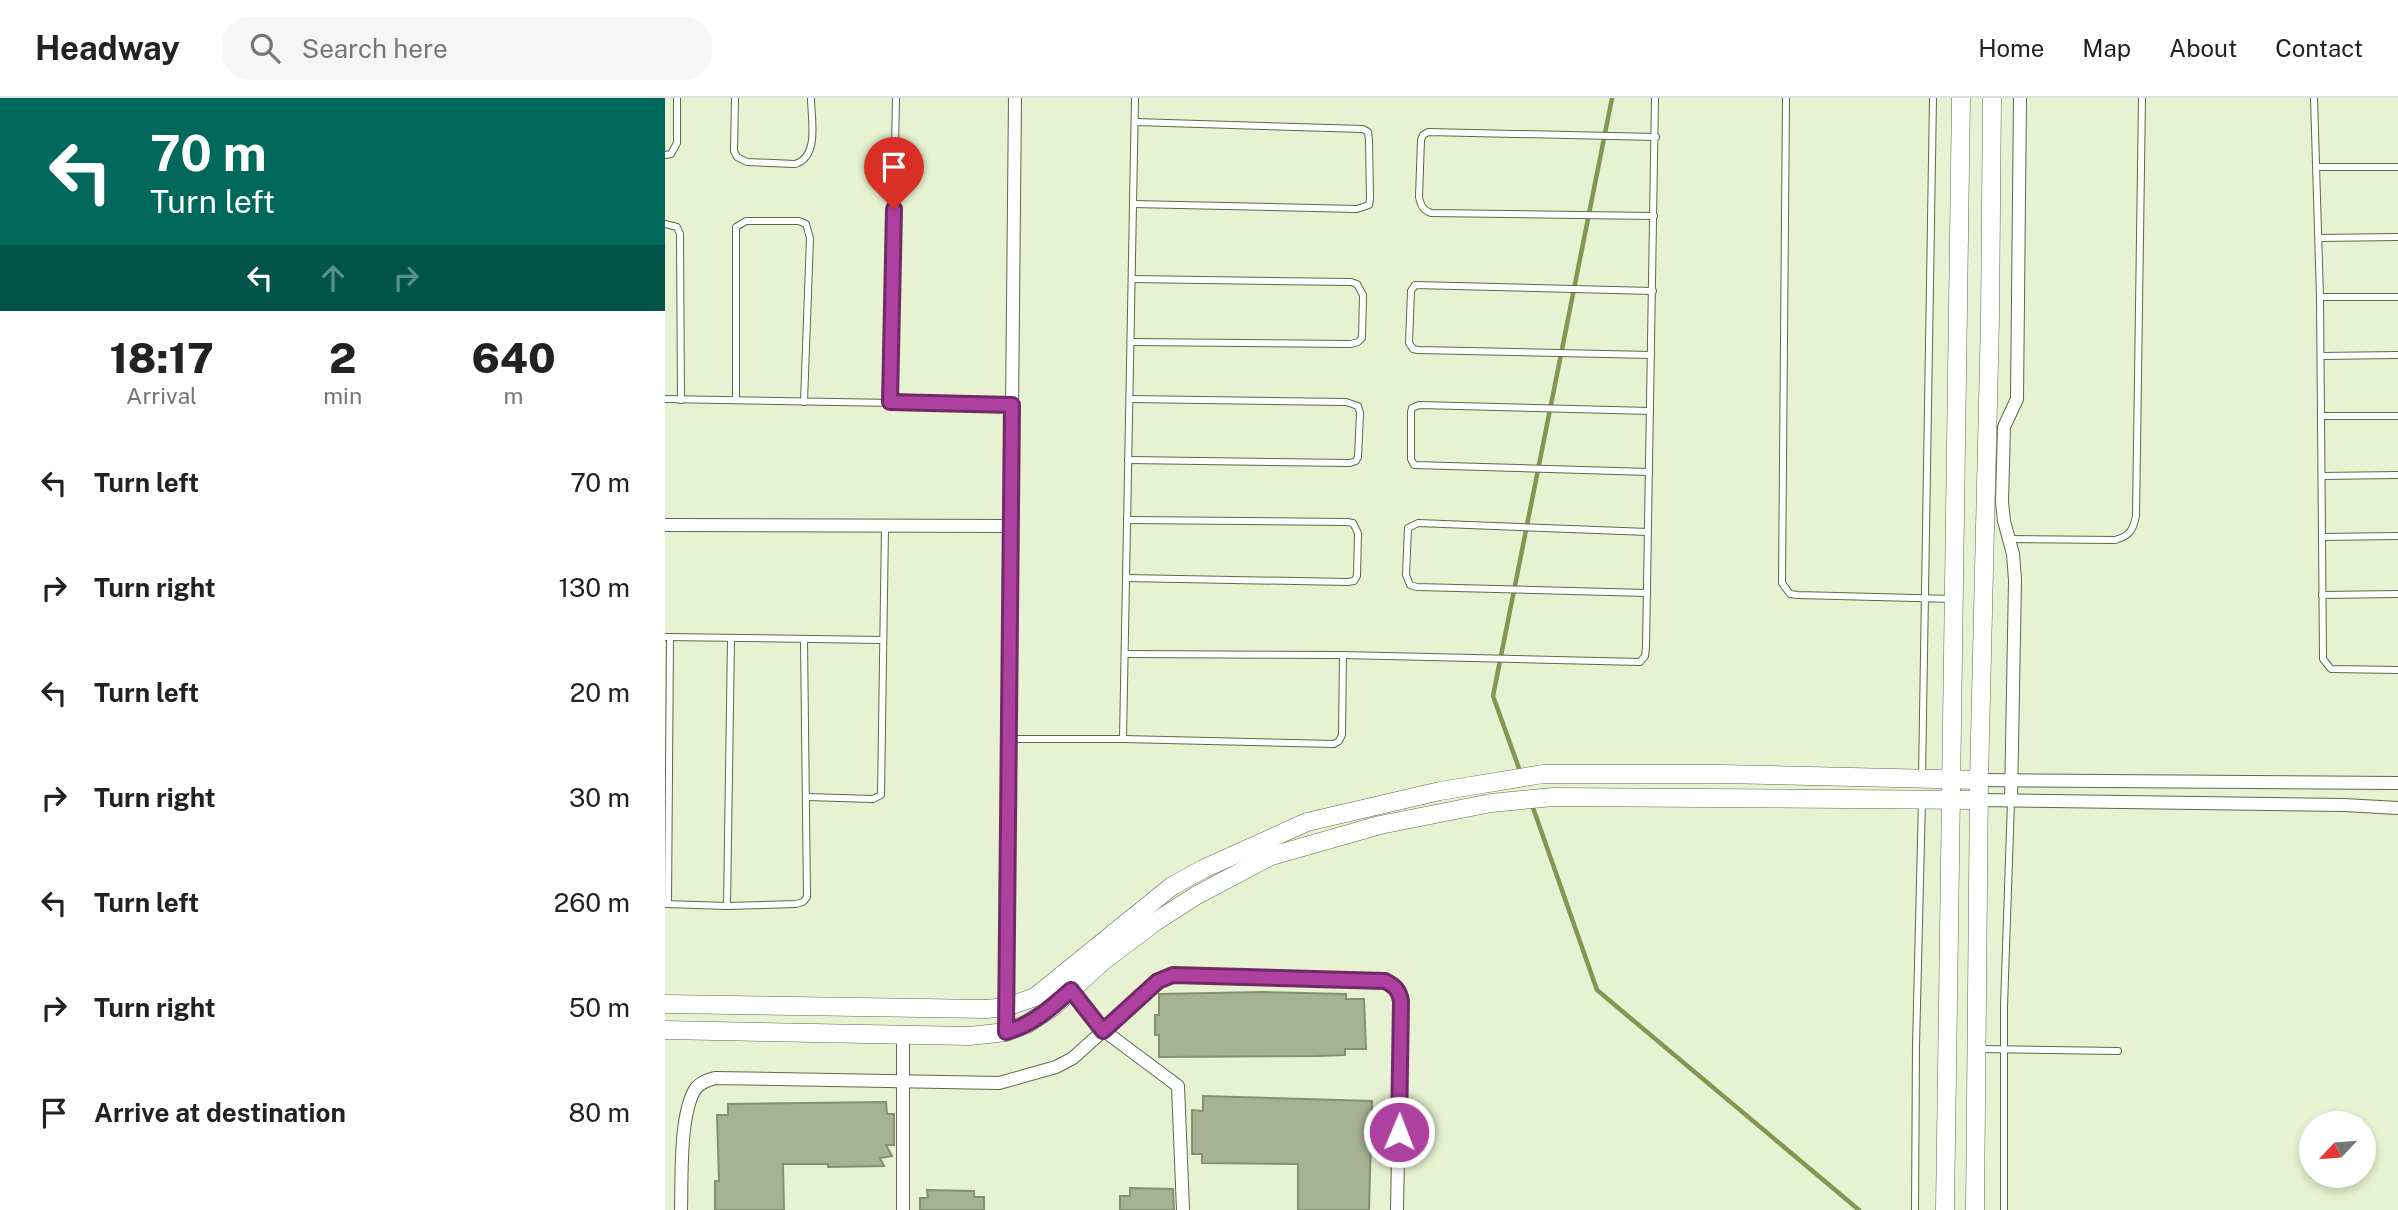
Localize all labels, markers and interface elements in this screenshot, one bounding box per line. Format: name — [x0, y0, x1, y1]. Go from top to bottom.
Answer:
search box — [222, 17, 712, 80]
text: Headway — [35, 29, 180, 67]
icon: search — [246, 29, 284, 67]
text: Search here — [302, 33, 448, 64]
text: Home — [1978, 34, 2044, 62]
text: Map — [2082, 34, 2131, 62]
text: About — [2169, 34, 2237, 62]
text: Contact — [2275, 34, 2363, 62]
text: 70 m — [150, 124, 267, 182]
icon: left — [35, 126, 126, 217]
pin — [864, 137, 924, 209]
icon: arrive — [875, 148, 913, 186]
text: Turn left — [150, 183, 275, 220]
icon: left — [241, 259, 279, 297]
icon: ahead — [314, 259, 352, 297]
icon: right — [387, 259, 425, 297]
text: 18:17 — [109, 333, 214, 382]
text: 2 — [329, 333, 356, 382]
text: 640 — [472, 333, 556, 382]
text: Arrival — [126, 382, 197, 409]
text: min — [323, 382, 362, 409]
text: m — [504, 382, 524, 409]
icon: left — [35, 464, 73, 502]
text: Turn left — [94, 467, 199, 498]
text: 70 m — [570, 467, 630, 498]
icon: right — [35, 569, 73, 607]
text: Turn right — [94, 572, 216, 603]
text: 130 m — [558, 572, 630, 603]
icon: left — [35, 674, 73, 712]
text: Turn left — [94, 677, 199, 708]
text: 20 m — [570, 677, 630, 708]
icon: right — [35, 779, 73, 817]
text: Turn right — [94, 782, 216, 813]
text: 30 m — [569, 782, 630, 813]
icon: left — [35, 884, 73, 922]
text: Turn left — [94, 887, 199, 918]
text: 260 m — [554, 887, 630, 918]
icon: right — [35, 989, 73, 1027]
text: Turn right — [94, 992, 216, 1023]
text: 50 m — [569, 992, 630, 1023]
icon: arrive — [35, 1094, 73, 1132]
position arrow — [1362, 1095, 1436, 1169]
text: Arrive at destination — [94, 1097, 346, 1128]
text: 80 m — [569, 1097, 630, 1128]
north arrow — [2299, 1111, 2377, 1188]
map controls — [2299, 1111, 2376, 1188]

